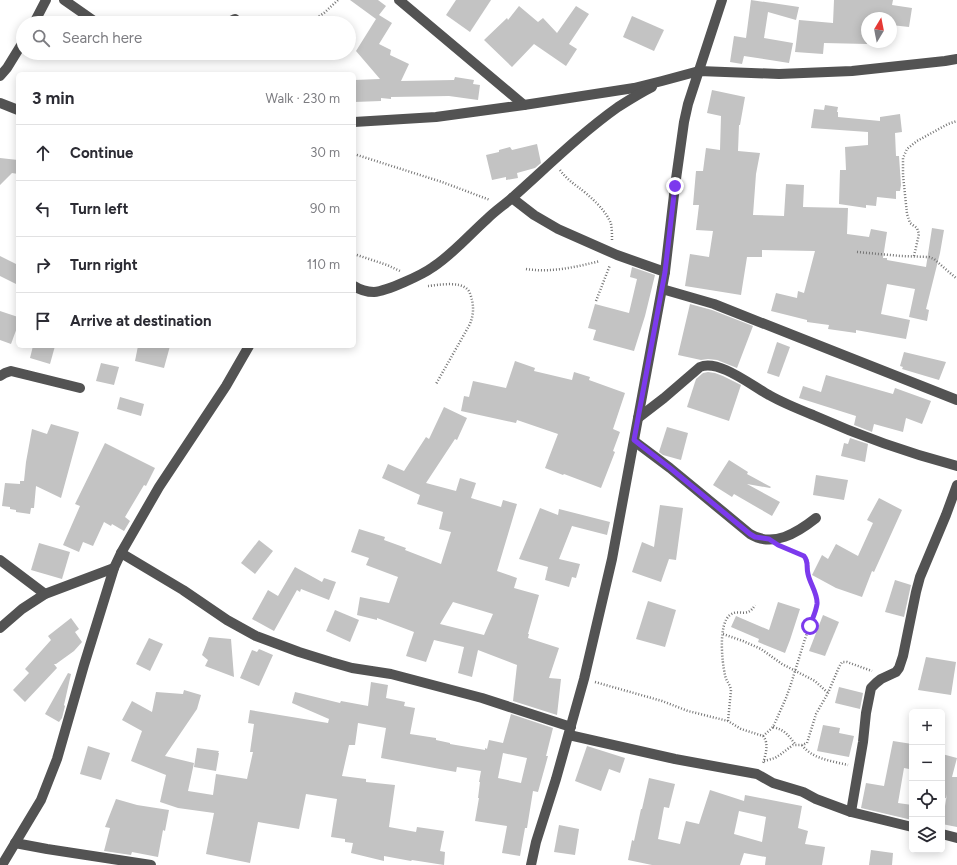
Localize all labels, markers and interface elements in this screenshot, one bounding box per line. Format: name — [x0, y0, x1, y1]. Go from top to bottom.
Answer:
north arrow — [861, 12, 897, 48]
search box — [16, 16, 356, 60]
icon: search — [30, 27, 52, 49]
text: Search here — [62, 29, 142, 47]
text: 3 min — [32, 88, 74, 108]
text: Walk · 230 m — [266, 91, 340, 106]
icon: ahead — [32, 142, 54, 164]
text: Continue — [70, 144, 133, 162]
text: 30 m — [310, 145, 340, 160]
route end — [666, 177, 684, 195]
icon: left — [32, 198, 54, 220]
text: Turn left — [70, 200, 128, 218]
text: 90 m — [310, 201, 340, 216]
icon: right — [32, 254, 54, 276]
text: Turn right — [70, 256, 138, 274]
text: 110 m — [307, 257, 340, 272]
icon: arrive — [32, 310, 54, 332]
text: Arrive at destination — [70, 312, 211, 330]
route start — [801, 617, 819, 635]
map controls — [909, 709, 945, 853]
button: + — [909, 709, 945, 745]
button: − — [909, 745, 945, 781]
button: locate — [909, 781, 945, 817]
button: layers — [909, 817, 945, 853]

